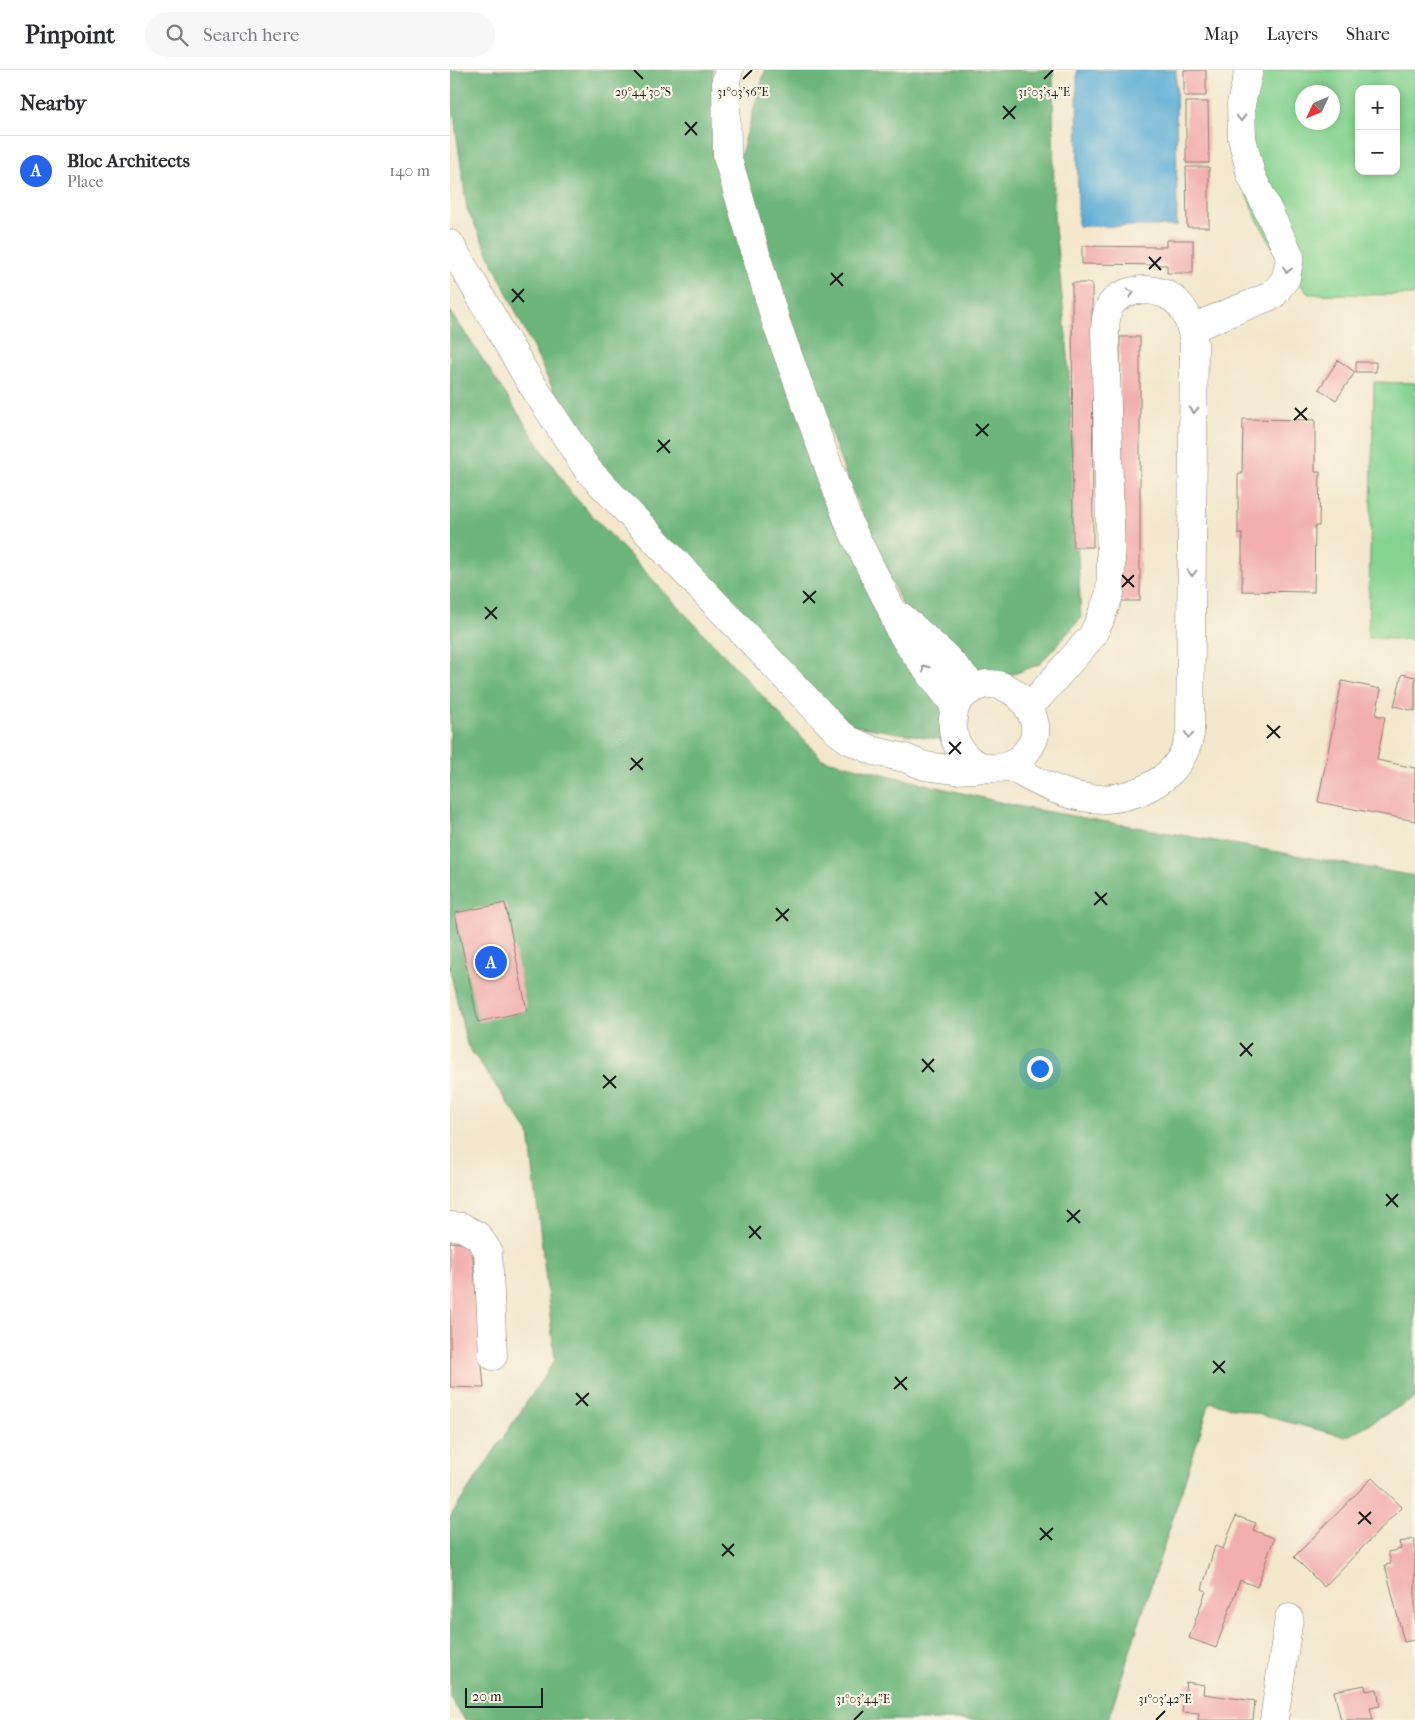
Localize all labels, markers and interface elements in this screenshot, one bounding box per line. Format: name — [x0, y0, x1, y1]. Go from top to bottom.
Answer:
search box — [145, 12, 495, 57]
text: Pinpoint — [25, 21, 115, 49]
icon: search — [163, 21, 191, 49]
text: Search here — [203, 24, 299, 46]
text: Map — [1204, 24, 1238, 45]
text: Layers — [1266, 24, 1318, 45]
text: Share — [1346, 24, 1390, 45]
text: 29°44'30"S — [615, 85, 671, 99]
text: 31°03'56"E — [717, 85, 769, 99]
text: 31°03'54"E — [1018, 85, 1070, 99]
north arrow — [1295, 85, 1340, 130]
map controls — [1355, 85, 1400, 175]
button: + — [1355, 85, 1400, 130]
text: Nearby — [20, 91, 86, 115]
one-way arrow — [1236, 114, 1247, 122]
button: − — [1355, 130, 1400, 175]
text: Bloc Architects — [67, 150, 190, 172]
text: A — [31, 161, 41, 180]
text: 140 m — [389, 161, 430, 180]
text: Place — [67, 172, 103, 191]
one-way arrow — [1283, 265, 1293, 274]
one-way arrow — [1126, 289, 1134, 299]
one-way arrow — [1189, 407, 1199, 415]
one-way arrow — [1187, 570, 1197, 577]
one-way arrow — [923, 665, 931, 674]
one-way arrow — [1184, 732, 1195, 740]
pin: A — [475, 943, 507, 981]
your location — [1027, 1056, 1053, 1082]
scale bar — [465, 1685, 542, 1708]
text: 20 m — [472, 1688, 502, 1705]
text: 31°03'44"E — [836, 1692, 890, 1706]
text: 31°03'42"E — [1139, 1692, 1191, 1706]

